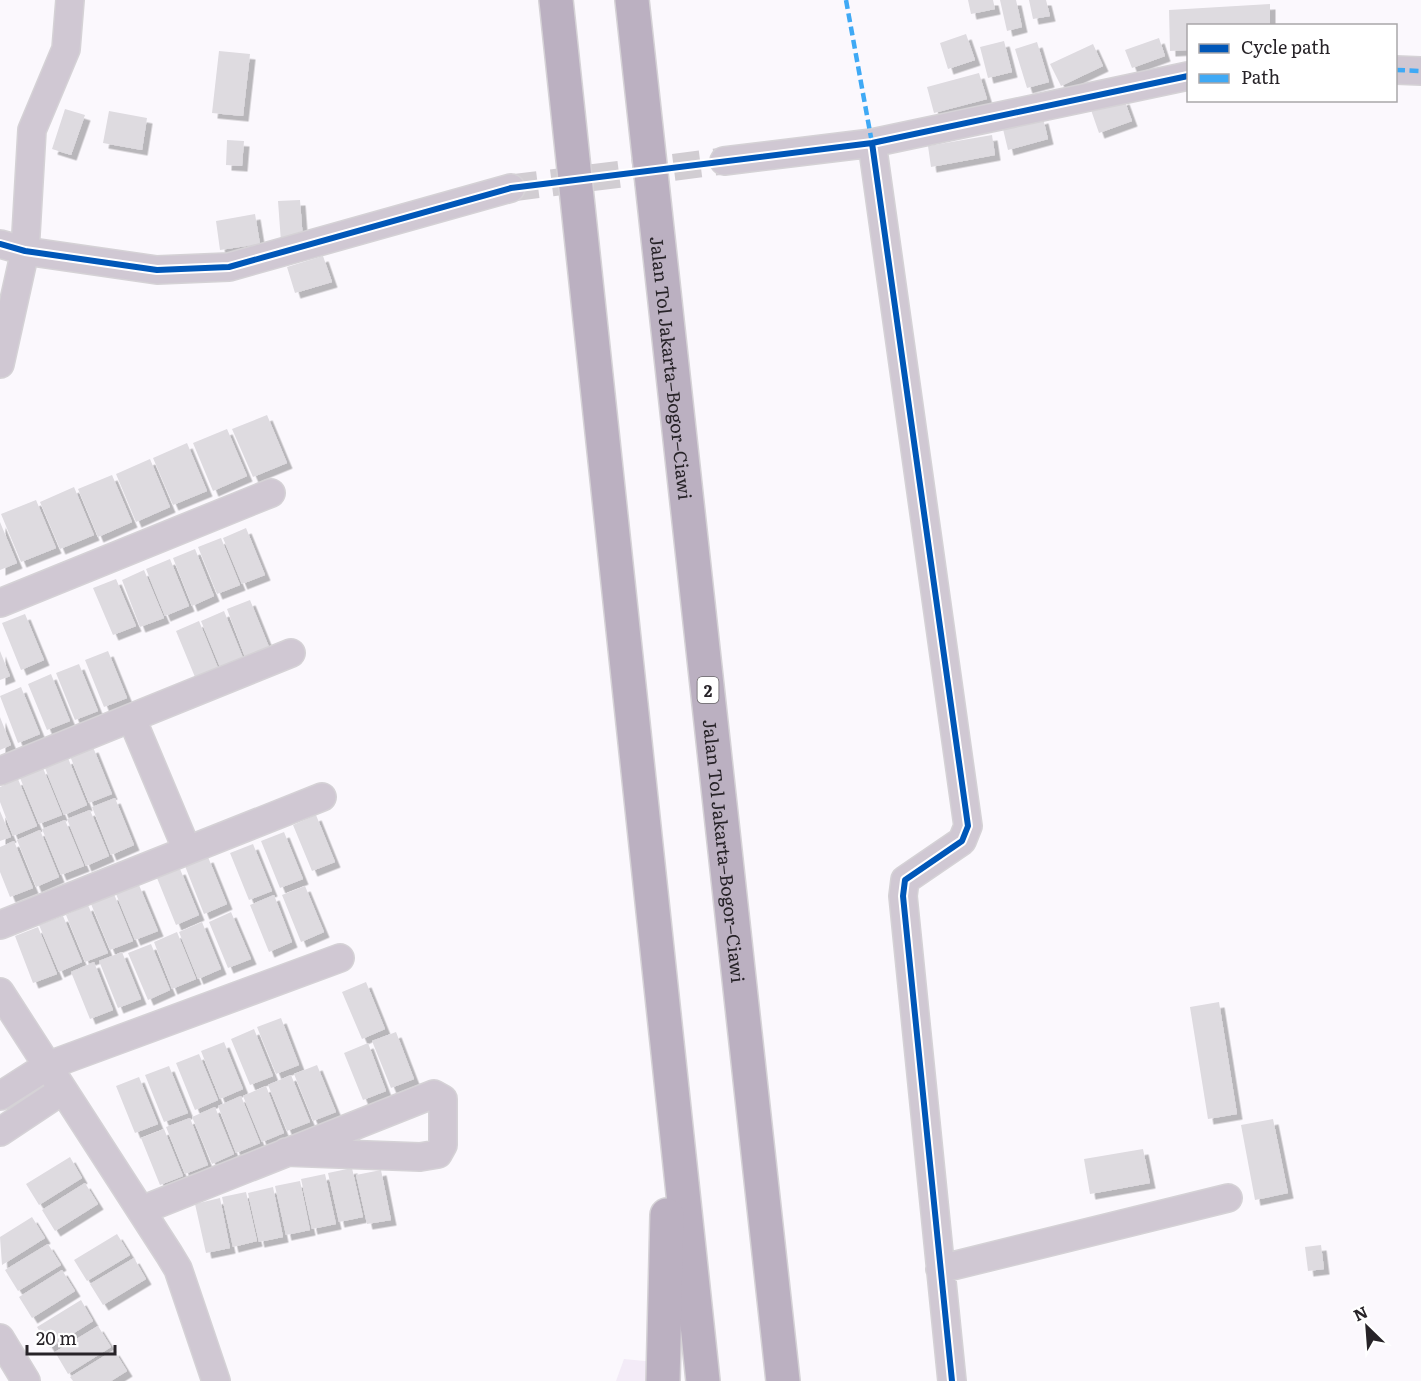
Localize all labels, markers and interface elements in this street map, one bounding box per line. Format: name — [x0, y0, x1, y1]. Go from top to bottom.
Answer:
legend — [1187, 24, 1397, 102]
text: Cycle path — [1241, 33, 1330, 60]
text: Path — [1241, 63, 1280, 90]
street label: Jalan Tol Jakarta–Bogor–Ciawi — [644, 235, 700, 501]
road number: 2 — [698, 677, 718, 703]
street label: Jalan Tol Jakarta–Bogor–Ciawi — [697, 718, 753, 984]
north arrow — [1337, 1297, 1397, 1357]
text: N — [1349, 1299, 1371, 1326]
scale bar — [27, 1318, 116, 1356]
text: 20 m — [36, 1324, 77, 1351]

